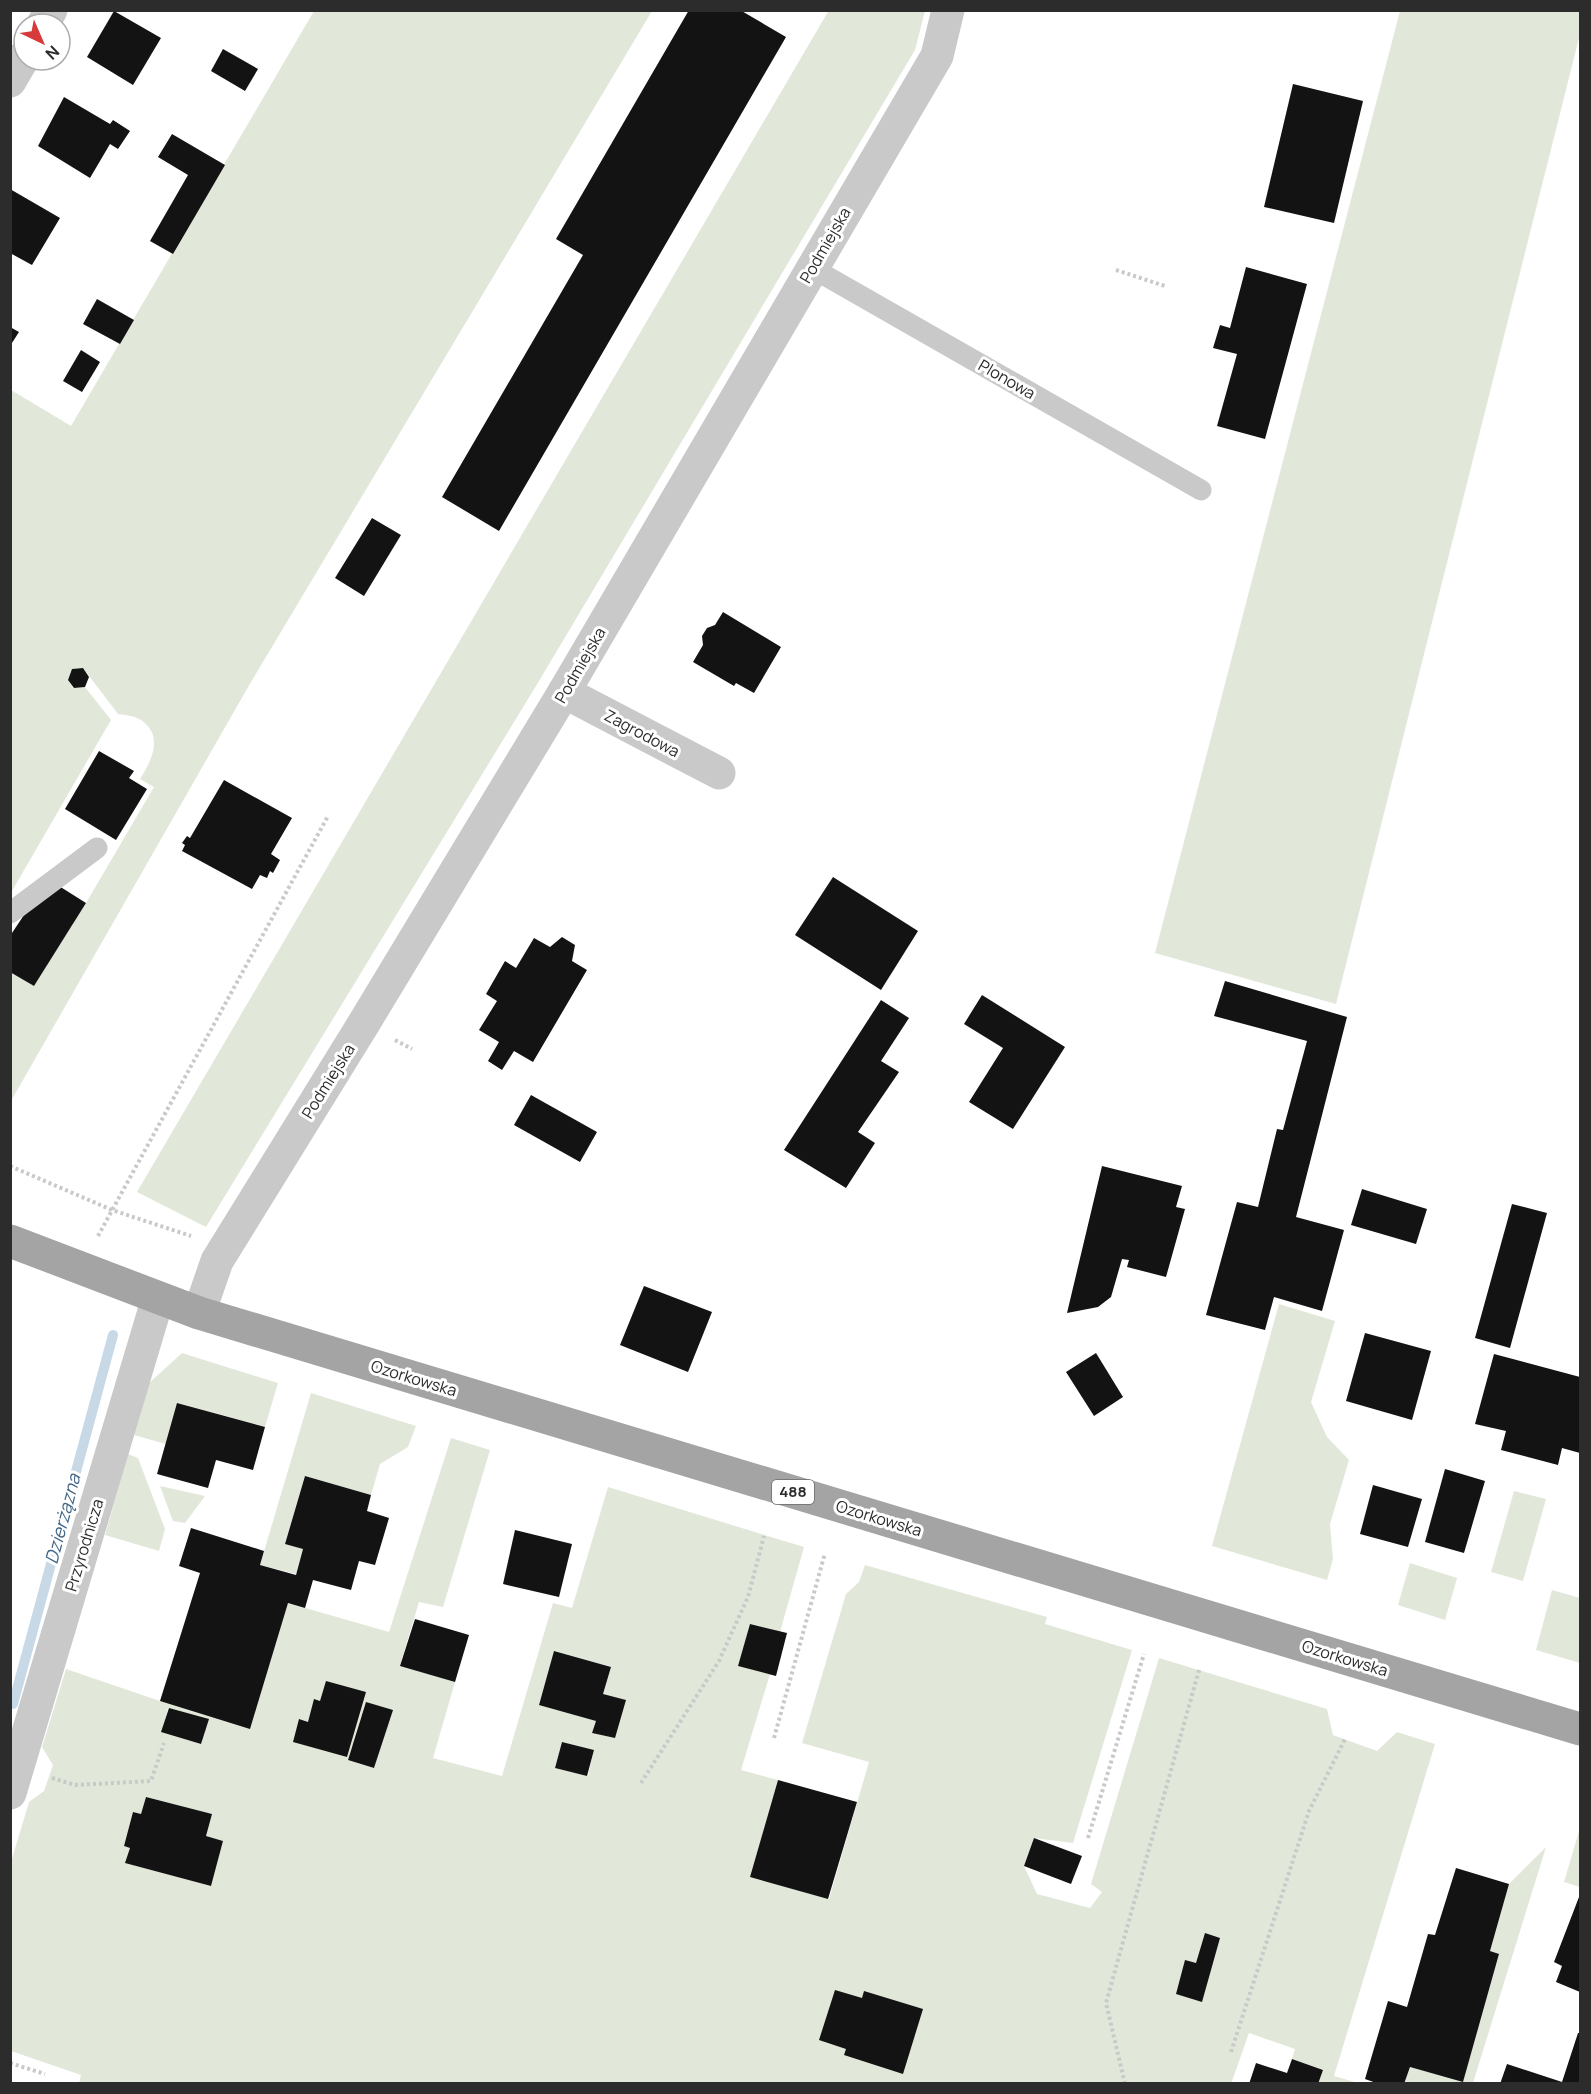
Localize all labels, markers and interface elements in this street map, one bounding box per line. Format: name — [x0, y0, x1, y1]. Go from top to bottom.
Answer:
north arrow — [12, 12, 72, 72]
text: N — [41, 41, 64, 65]
street label: Podmiejska — [794, 203, 856, 287]
street label: Plonowa — [975, 354, 1039, 404]
street label: Podmiejska — [549, 623, 611, 707]
street label: Zagrodowa — [600, 704, 684, 762]
street label: Podmiejska — [296, 1039, 360, 1123]
street label: Ozorkowska — [368, 1355, 460, 1401]
water label: Dzierżązna — [39, 1470, 86, 1566]
road number: 488 — [772, 1480, 814, 1504]
street label: Ozorkowska — [833, 1495, 925, 1541]
street label: Przyrodnicza — [60, 1496, 108, 1594]
street label: Ozorkowska — [1299, 1635, 1391, 1681]

